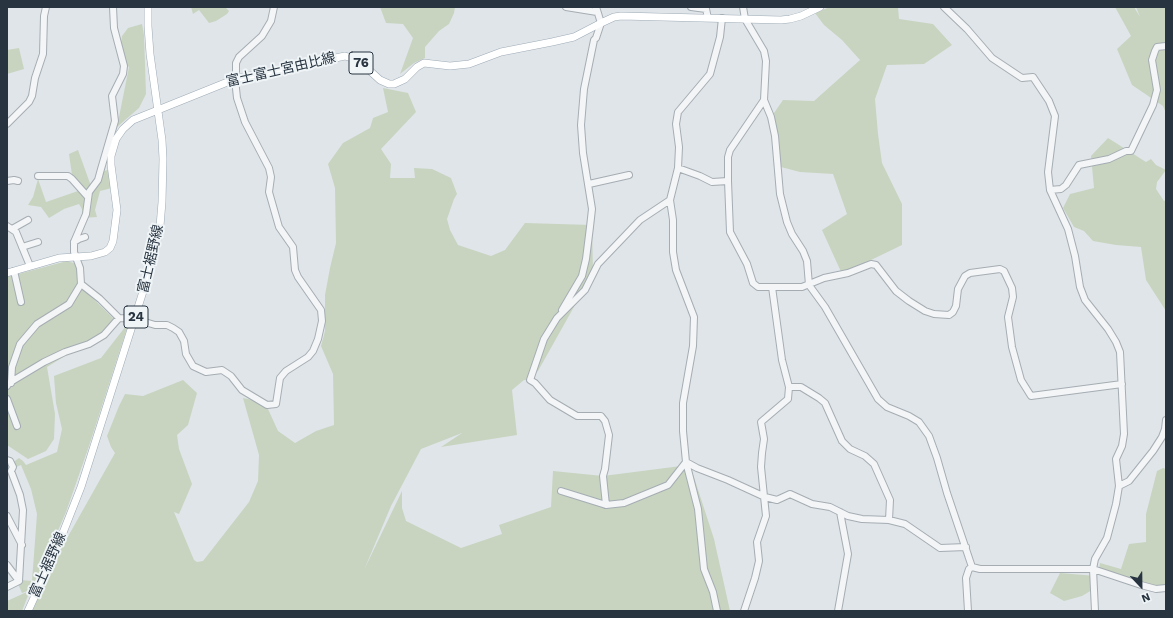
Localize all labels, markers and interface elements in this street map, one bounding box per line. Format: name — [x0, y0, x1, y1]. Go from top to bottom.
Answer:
street label: 富士富士宮由比線 — [225, 49, 337, 91]
road number: 76 — [349, 52, 373, 74]
street label: 富士裾野線 — [135, 223, 167, 295]
road number: 24 — [124, 306, 148, 328]
street label: 富士裾野線 — [26, 530, 70, 600]
north arrow — [1121, 566, 1161, 606]
text: N — [1139, 590, 1152, 605]

